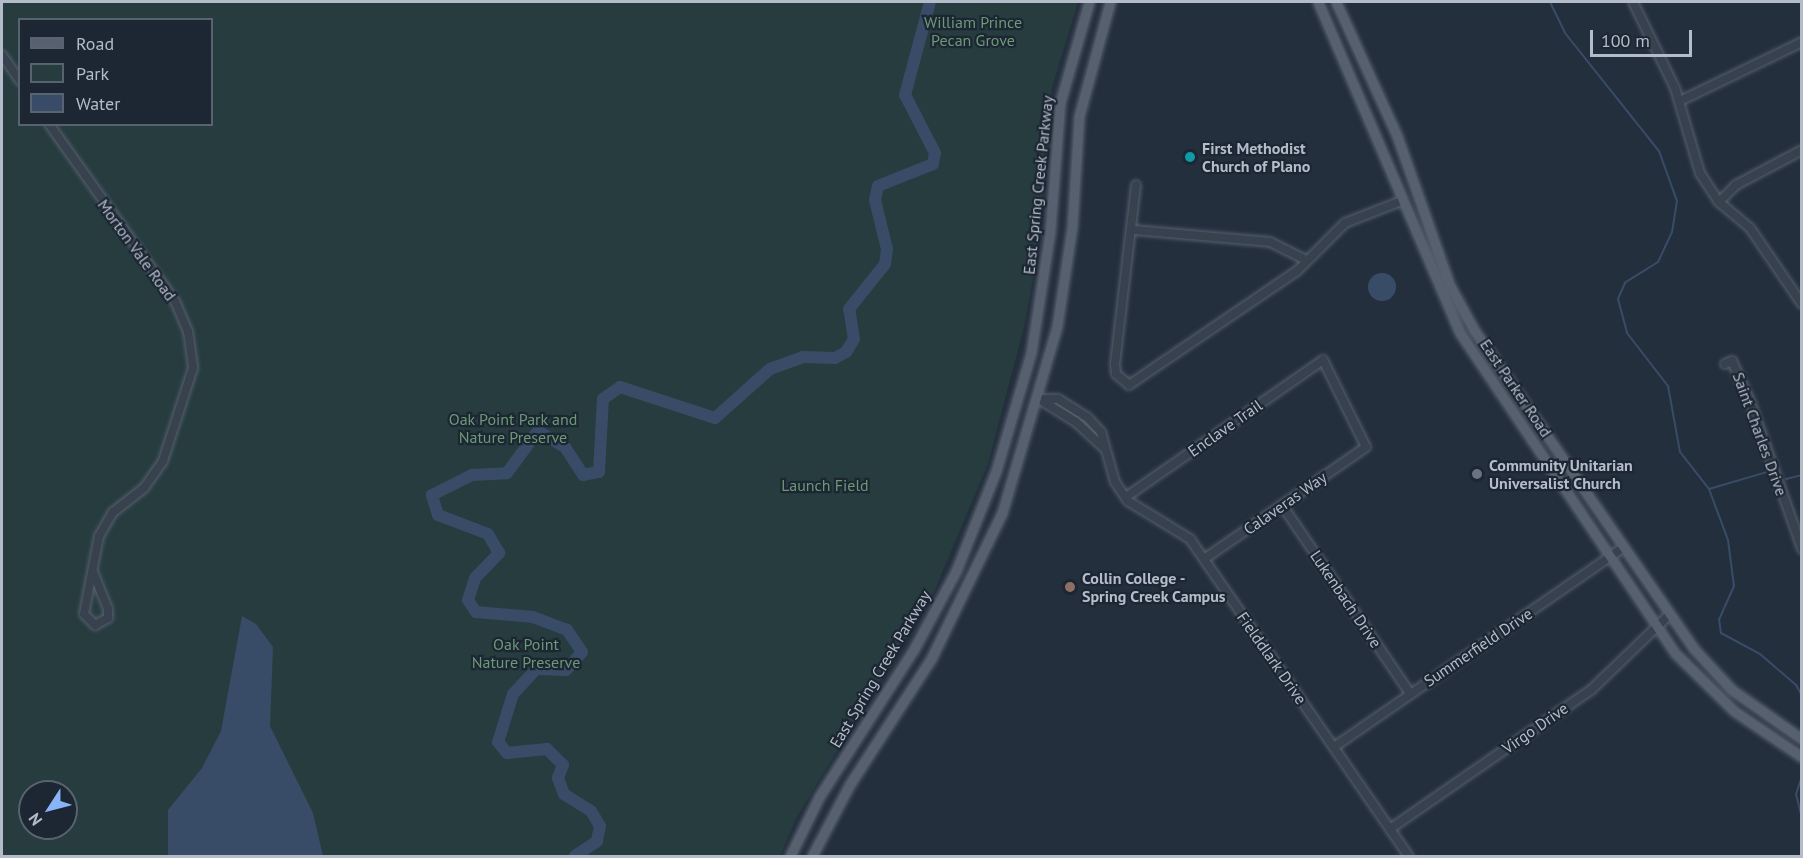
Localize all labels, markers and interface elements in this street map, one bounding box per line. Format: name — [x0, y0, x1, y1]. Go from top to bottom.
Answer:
park label: William Prince Pecan Grove — [924, 12, 1022, 50]
legend — [18, 18, 213, 126]
scale bar — [1593, 18, 1695, 56]
text: 100 m — [1601, 29, 1650, 52]
text: Road — [76, 32, 114, 55]
text: Park — [76, 62, 109, 85]
text: Water — [76, 92, 120, 115]
street label: East Spring Creek Parkway — [1019, 94, 1057, 276]
place label: First Methodist Church of Plano — [1202, 138, 1310, 176]
marker: First Methodist Church of Plano — [1183, 150, 1197, 164]
street label: Morton Vale Road — [94, 195, 180, 305]
street label: East Parker Road — [1476, 335, 1556, 441]
street label: Saint Charles Drive — [1729, 370, 1791, 498]
street label: Enclave Trail — [1184, 395, 1266, 461]
park label: Oak Point Park and Nature Preserve — [448, 409, 578, 447]
place label: Community Unitarian Universalist Church — [1489, 455, 1633, 493]
street label: Calaveras Way — [1240, 467, 1330, 539]
marker: Community Unitarian Universalist Church — [1470, 467, 1484, 481]
park label: Launch Field — [781, 475, 869, 495]
street label: Lukenbach Drive — [1306, 547, 1386, 651]
place label: Collin College - Spring Creek Campus — [1082, 568, 1226, 606]
marker: Collin College - Spring Creek Campus — [1063, 580, 1077, 594]
street label: East Spring Creek Parkway — [825, 587, 935, 751]
street label: Summerfield Drive — [1420, 604, 1536, 690]
street label: Fielddlark Drive — [1233, 608, 1311, 708]
park label: Oak Point Nature Preserve — [472, 634, 580, 672]
street label: Virgo Drive — [1498, 698, 1572, 758]
north arrow — [18, 780, 78, 840]
text: N — [24, 809, 46, 830]

